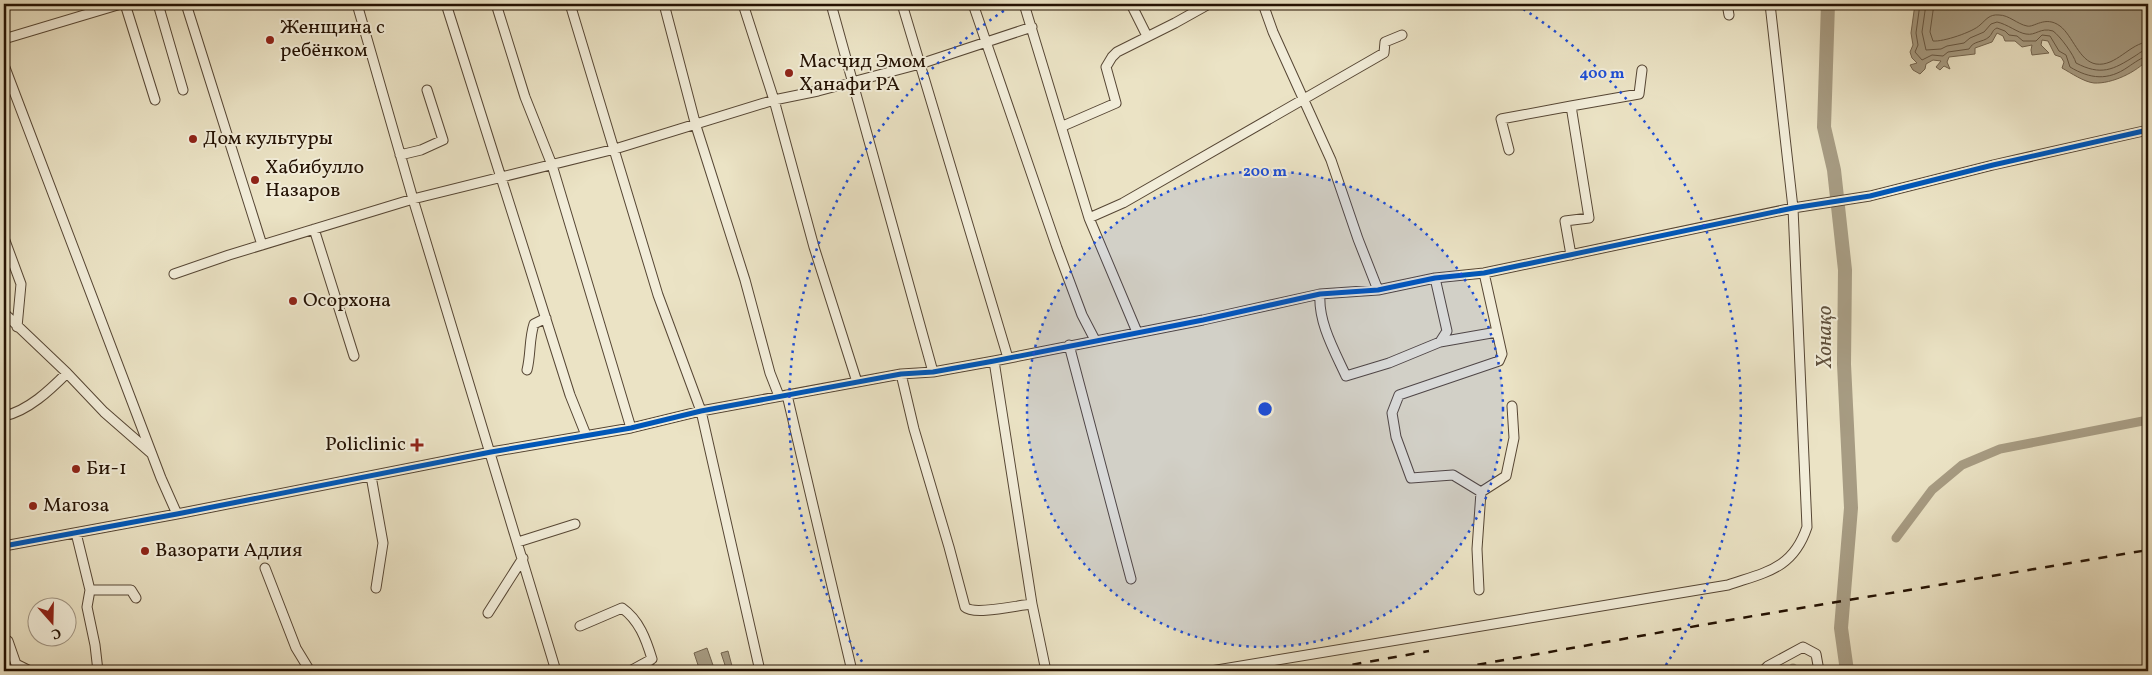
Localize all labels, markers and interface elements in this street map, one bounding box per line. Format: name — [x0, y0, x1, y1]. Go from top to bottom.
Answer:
place label: Женщина с ребёнком — [280, 14, 385, 65]
marker: Женщина с ребёнком — [264, 34, 276, 46]
place label: Масҷид Эмом Ҳанафи РА — [799, 48, 926, 99]
text: 400 m — [1580, 64, 1625, 85]
marker: Масҷид Эмом Ҳанафи РА — [783, 67, 795, 79]
place label: Дом культуры — [203, 125, 333, 153]
marker: Дом культуры — [187, 133, 199, 145]
place label: Хабибулло Назаров — [265, 154, 364, 205]
text: 200 m — [1243, 162, 1287, 183]
marker: Хабибулло Назаров — [249, 174, 261, 186]
place label: Осорхона — [303, 287, 391, 315]
marker: Осорхона — [287, 295, 299, 307]
water label: Хонақо — [1811, 305, 1840, 369]
centre of rings — [1256, 400, 1274, 418]
place label: Policlinic — [325, 431, 406, 459]
marker: Policlinic — [410, 438, 424, 452]
place label: Би-1 — [86, 455, 127, 483]
marker: Би-1 — [70, 463, 82, 475]
place label: Магоза — [43, 492, 109, 520]
marker: Магоза — [27, 500, 39, 512]
place label: Вазорати Адлия — [155, 537, 302, 565]
marker: Вазорати Адлия — [139, 545, 151, 557]
north arrow — [28, 598, 78, 648]
text: С — [48, 622, 63, 643]

